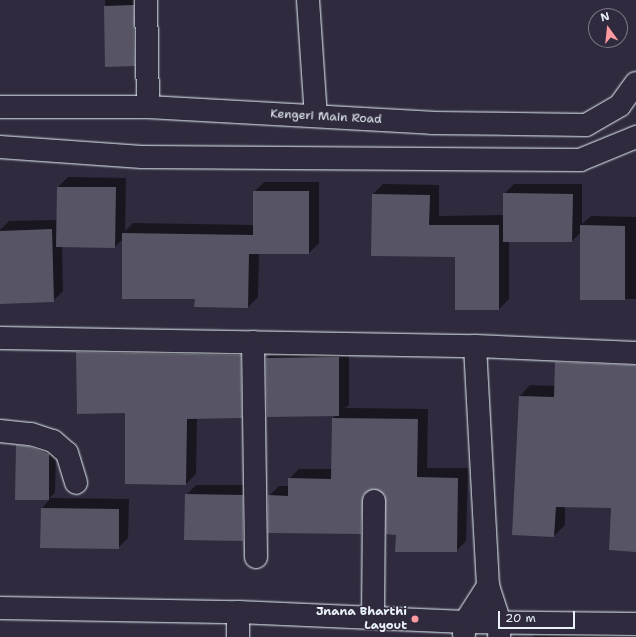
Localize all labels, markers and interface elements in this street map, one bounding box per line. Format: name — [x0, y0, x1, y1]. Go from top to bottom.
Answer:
north arrow — [588, 8, 628, 48]
text: N — [599, 9, 611, 25]
street label: Kengeri Main Road — [270, 107, 382, 127]
scale bar — [500, 603, 577, 629]
place label: Jnana Bharthi Layout — [316, 605, 407, 633]
text: 20 m — [505, 610, 536, 626]
marker: Jnana Bharthi Layout — [410, 614, 420, 624]

